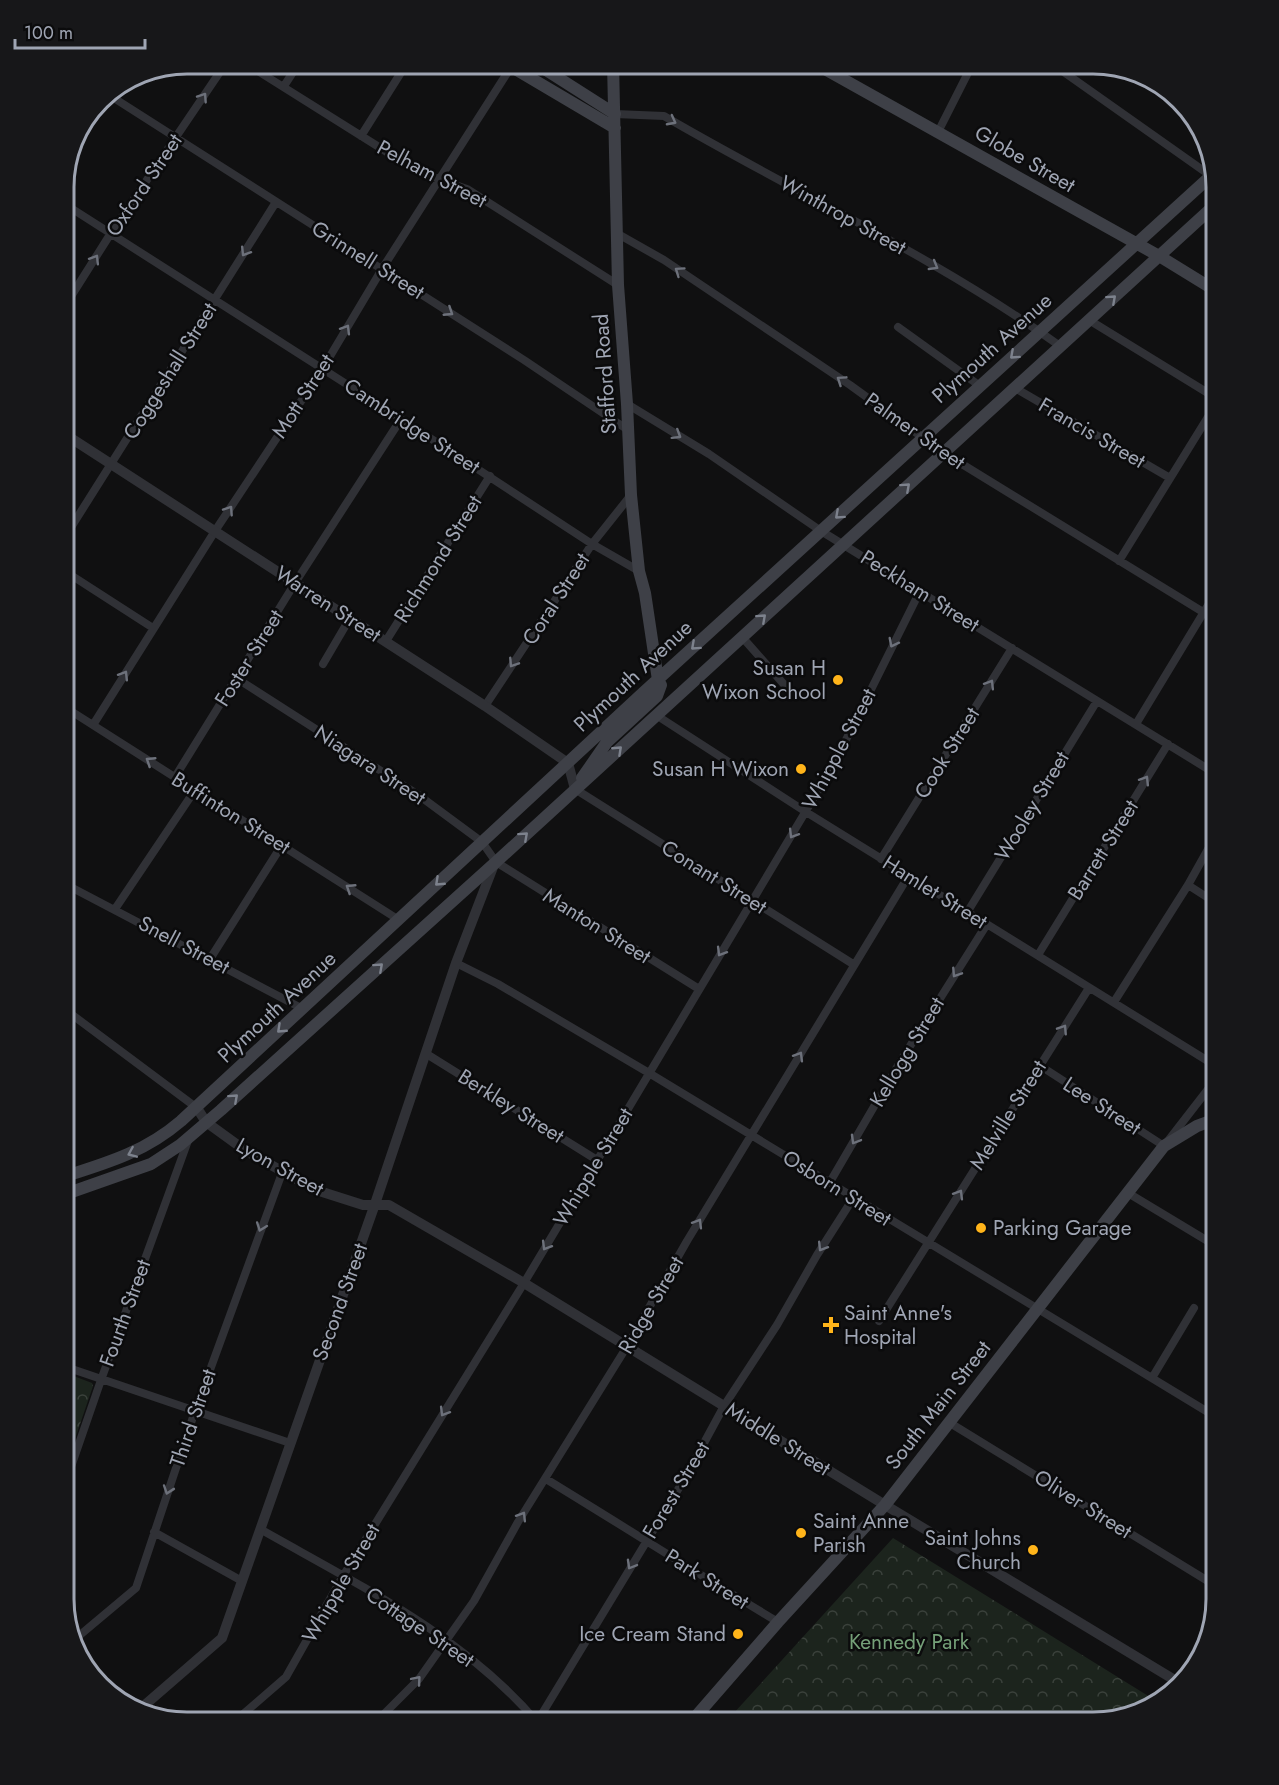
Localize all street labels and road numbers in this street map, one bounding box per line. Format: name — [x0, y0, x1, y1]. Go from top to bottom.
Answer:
street label: Globe Street — [969, 118, 1081, 200]
street label: Oxford Street — [98, 128, 190, 242]
street label: Pelham Street — [372, 132, 492, 216]
street label: Winthrop Street — [774, 168, 912, 262]
street label: Grinnell Street — [306, 213, 430, 307]
street label: Plymouth Avenue — [925, 286, 1059, 410]
street label: Coggeshall Street — [116, 297, 224, 445]
street label: Stafford Road — [586, 313, 624, 435]
street label: Mott Street — [265, 348, 341, 444]
street label: Cambridge Street — [338, 371, 486, 481]
street label: Palmer Street — [859, 385, 971, 477]
street label: Francis Street — [1033, 390, 1151, 476]
street label: Richmond Street — [387, 489, 489, 629]
street label: Peckham Street — [855, 543, 985, 639]
street label: Coral Street — [515, 547, 597, 651]
street label: Warren Street — [269, 558, 387, 650]
street label: Foster Street — [207, 604, 291, 712]
street label: Plymouth Avenue — [567, 613, 699, 739]
street label: Whipple Street — [794, 683, 884, 815]
street label: Cook Street — [907, 701, 987, 805]
street label: Niagara Street — [308, 718, 432, 812]
street label: Wooley Street — [987, 746, 1077, 866]
street label: Buffinton Street — [166, 764, 296, 862]
street label: Barrett Street — [1060, 794, 1146, 906]
street label: Conant Street — [655, 833, 773, 921]
street label: Hamlet Street — [877, 848, 993, 936]
street label: Manton Street — [537, 881, 657, 971]
street label: Snell Street — [133, 908, 235, 982]
street label: Plymouth Avenue — [211, 944, 343, 1070]
street label: Kellogg Street — [862, 991, 952, 1113]
street label: Melville Street — [962, 1054, 1054, 1176]
street label: Berkley Street — [452, 1061, 570, 1151]
street label: Lee Street — [1057, 1070, 1147, 1142]
street label: Whipple Street — [546, 1102, 640, 1232]
street label: Lyon Street — [231, 1131, 329, 1203]
street label: Osborn Street — [777, 1143, 897, 1233]
street label: Second Street — [305, 1239, 375, 1365]
street label: Ridge Street — [611, 1251, 691, 1359]
street label: Fourth Street — [92, 1255, 158, 1371]
street label: South Main Street — [878, 1334, 998, 1476]
street label: Third Street — [162, 1365, 224, 1471]
street label: Middle Street — [720, 1395, 836, 1483]
street label: Forest Street — [635, 1436, 717, 1544]
street label: Oliver Street — [1028, 1462, 1138, 1546]
street label: Whipple Street — [295, 1518, 387, 1648]
street label: Park Street — [659, 1541, 755, 1617]
street label: Cottage Street — [360, 1580, 480, 1674]

